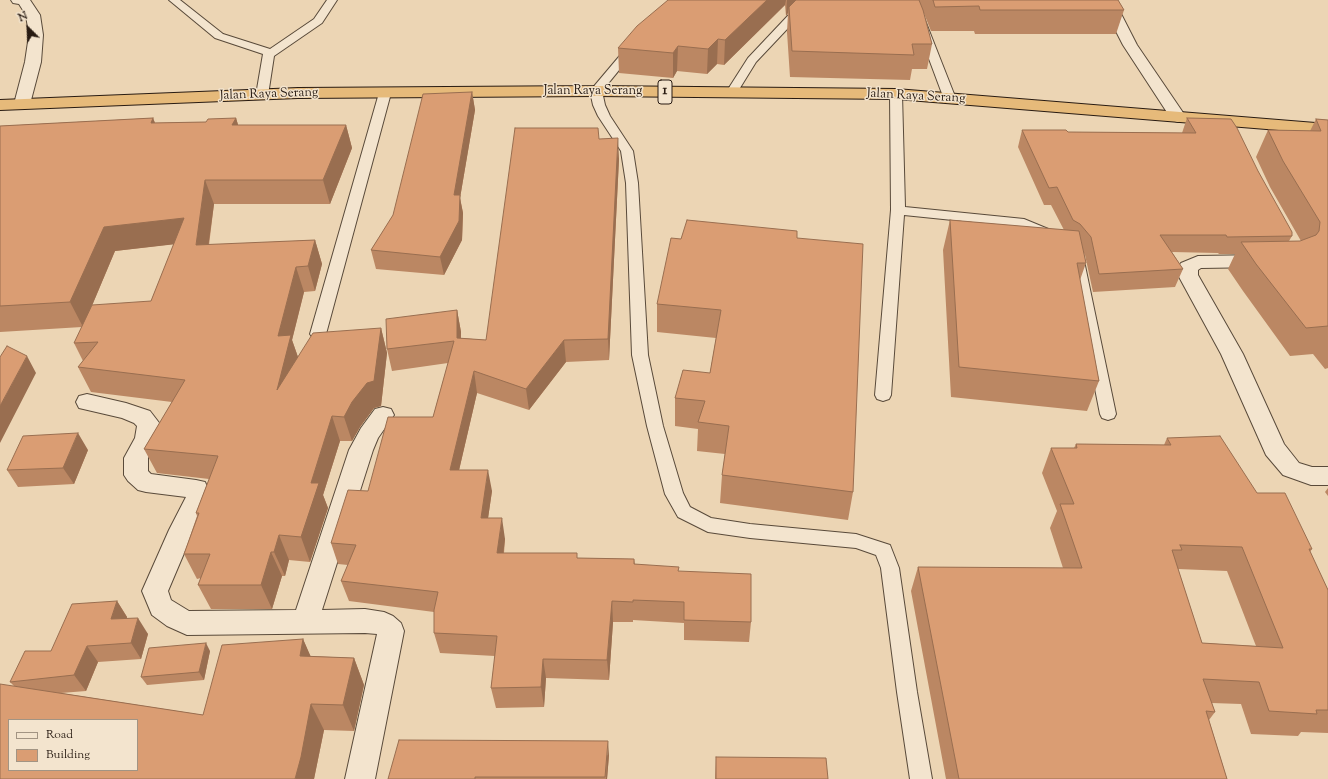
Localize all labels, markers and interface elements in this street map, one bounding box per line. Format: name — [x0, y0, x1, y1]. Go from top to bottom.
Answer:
north arrow — [8, 8, 48, 48]
text: N — [16, 8, 30, 26]
road number: 1 — [658, 80, 672, 104]
street label: Jalan Raya Serang — [544, 84, 642, 100]
street label: Jalan Raya Serang — [219, 85, 319, 105]
street label: Jalan Raya Serang — [866, 87, 966, 107]
legend — [8, 719, 138, 771]
text: Road — [46, 726, 73, 744]
text: Building — [46, 746, 90, 764]

